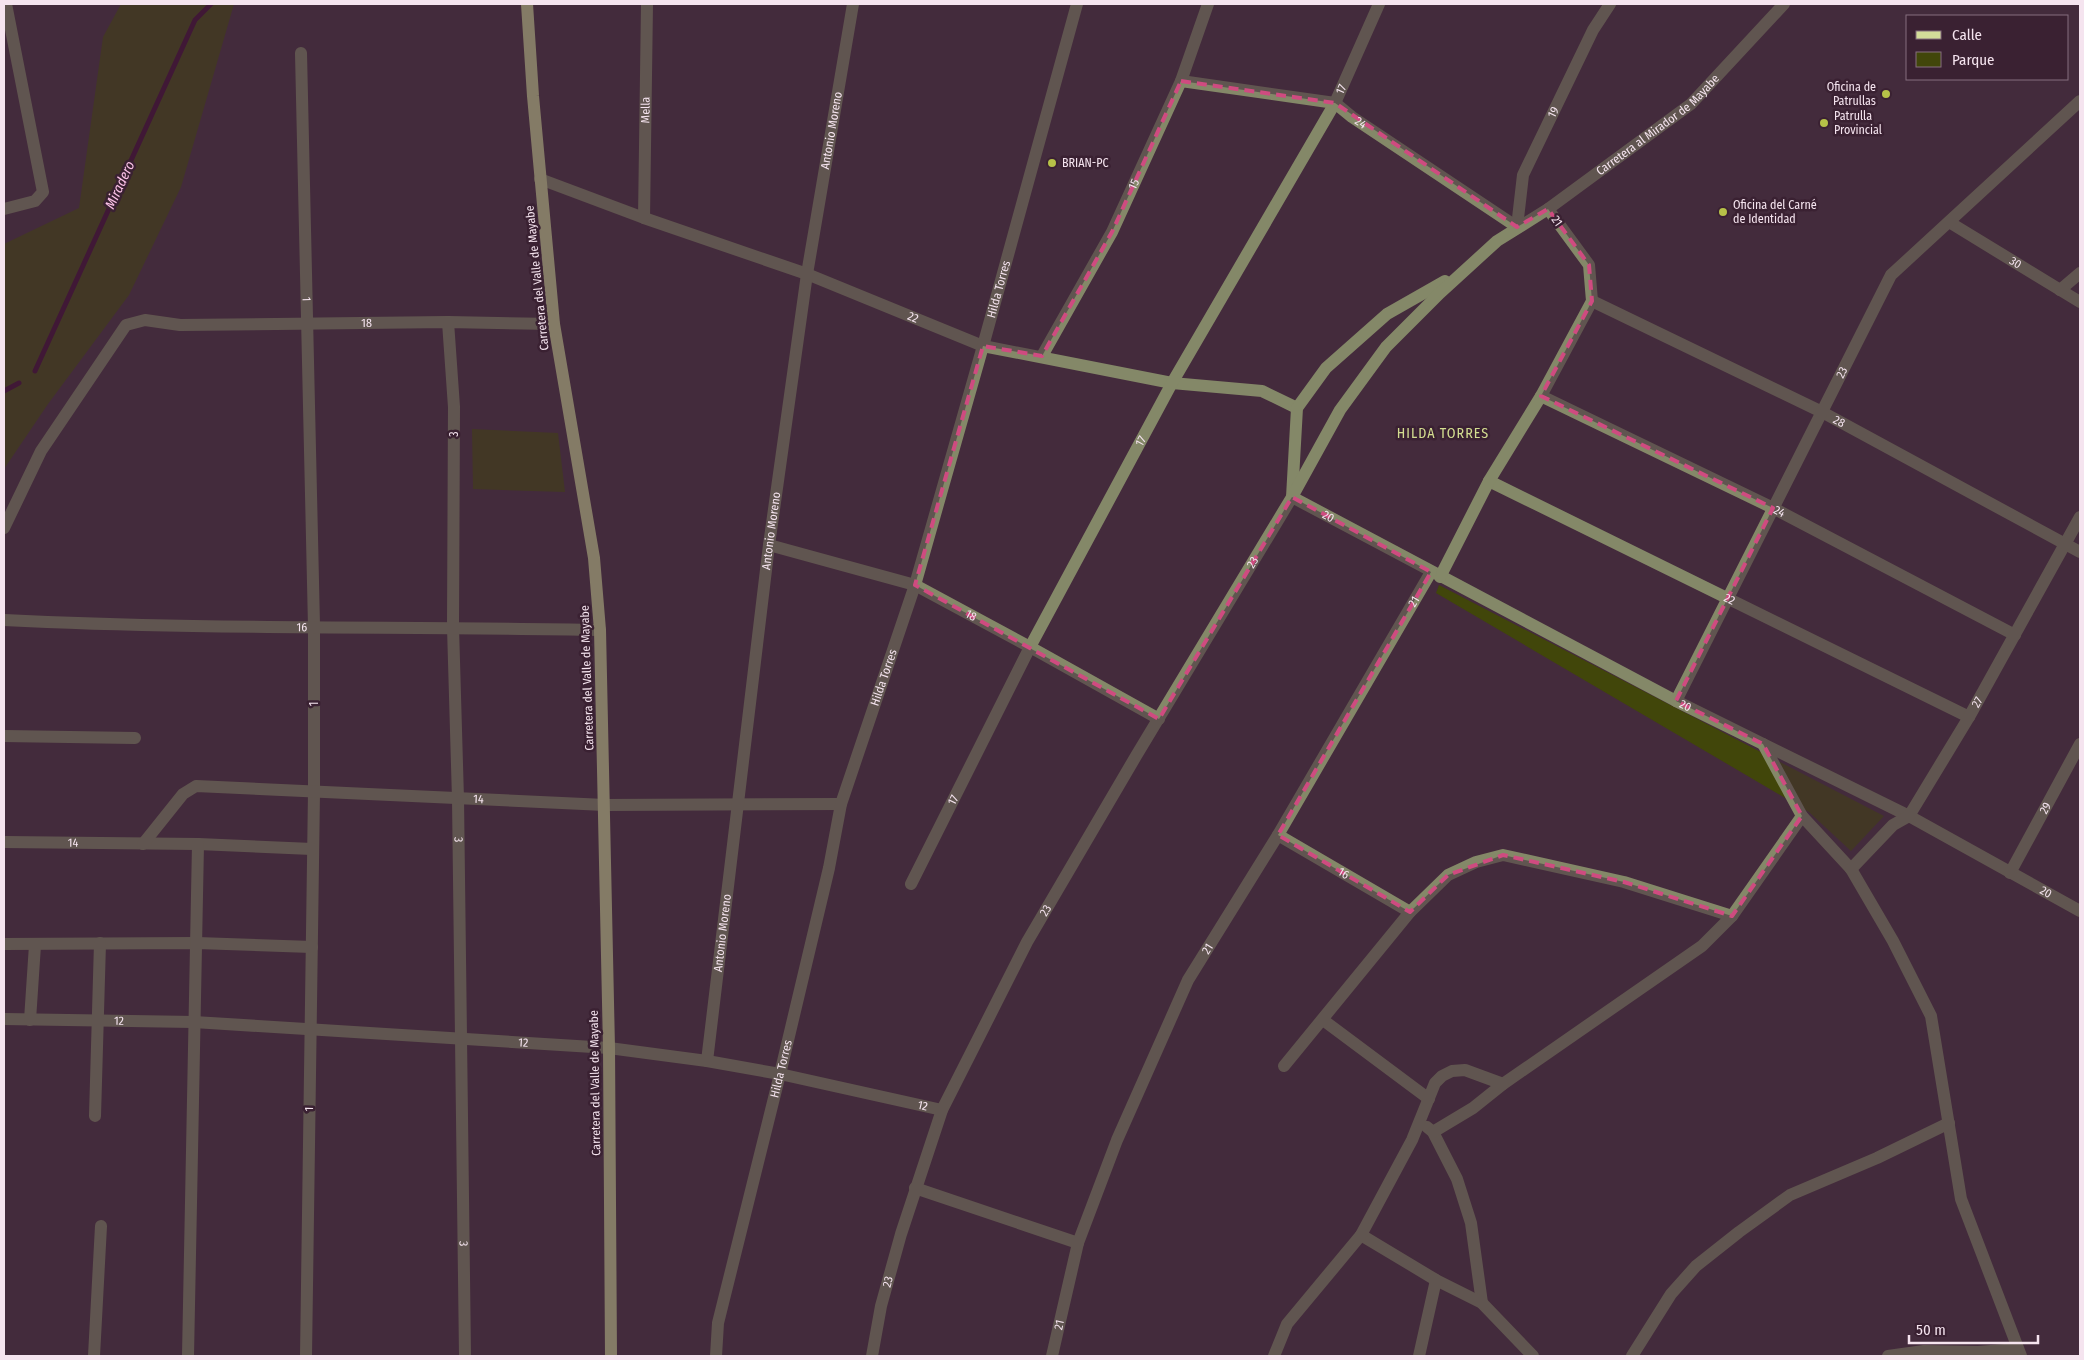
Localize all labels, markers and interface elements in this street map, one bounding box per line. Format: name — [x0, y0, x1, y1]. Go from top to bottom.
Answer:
legend — [1906, 15, 2069, 80]
text: Calle — [1952, 26, 1982, 44]
text: Parque — [1952, 51, 1995, 69]
street label: Carretera al Mirador de Mayabe — [1594, 71, 1722, 178]
place label: Oficina de Patrullas — [1827, 80, 1876, 108]
street label: 17 — [1333, 82, 1350, 96]
marker: Oficina de Patrullas — [1880, 88, 1892, 100]
street label: Antonio Moreno — [818, 91, 845, 170]
street label: Mella — [638, 96, 653, 123]
street label: 19 — [1545, 104, 1562, 120]
place label: Patrulla Provincial — [1834, 109, 1882, 137]
street label: 24 — [1352, 114, 1369, 132]
marker: Patrulla Provincial — [1818, 117, 1830, 129]
place label: BRIAN-PC — [1062, 156, 1109, 170]
marker: BRIAN-PC — [1046, 157, 1058, 169]
water label: Miradero — [102, 158, 138, 212]
street label: 15 — [1125, 176, 1143, 192]
place label: Oficina del Carné de Identidad — [1733, 198, 1817, 226]
street label: Carretera del Valle de Mayabe — [522, 205, 552, 351]
marker: Oficina del Carné de Identidad — [1717, 206, 1729, 218]
street label: 21 — [1548, 213, 1566, 229]
street label: 30 — [2007, 254, 2024, 272]
street label: Hilda Torres — [984, 259, 1013, 320]
street label: 1 — [300, 296, 314, 301]
street label: 22 — [905, 309, 921, 326]
street label: 18 — [361, 316, 372, 330]
street label: 23 — [1833, 365, 1850, 380]
street label: 28 — [1831, 413, 1848, 430]
district label: HILDA TORRES — [1397, 425, 1489, 442]
street label: 3 — [447, 431, 461, 437]
street label: 17 — [1132, 433, 1149, 449]
street label: Antonio Moreno — [759, 491, 783, 571]
street label: 24 — [1771, 503, 1788, 520]
street label: 20 — [1320, 507, 1337, 525]
street label: 23 — [1244, 554, 1261, 571]
street label: 22 — [1722, 591, 1737, 608]
street label: 21 — [1405, 594, 1422, 609]
street label: Carretera del Valle de Mayabe — [577, 605, 597, 751]
street label: 18 — [963, 606, 979, 624]
street label: 16 — [297, 620, 307, 634]
street label: Hilda Torres — [868, 647, 900, 708]
street label: 27 — [1969, 694, 1986, 710]
street label: 20 — [1677, 697, 1694, 714]
street label: 1 — [307, 702, 321, 706]
street label: 14 — [473, 792, 484, 806]
street label: 17 — [945, 792, 962, 807]
street label: 29 — [2037, 800, 2054, 816]
street label: 14 — [68, 836, 79, 850]
street label: 3 — [451, 837, 466, 843]
street label: 16 — [1336, 865, 1352, 882]
street label: 20 — [2037, 883, 2054, 901]
street label: Antonio Moreno — [711, 893, 734, 973]
street label: 23 — [1037, 902, 1054, 919]
street label: 21 — [1199, 941, 1216, 956]
street label: Carretera del Valle de Mayabe — [587, 1010, 603, 1156]
street label: 12 — [114, 1014, 124, 1028]
street label: 12 — [518, 1035, 529, 1050]
street label: Hilda Torres — [767, 1039, 795, 1099]
street label: 12 — [916, 1098, 929, 1114]
street label: 1 — [302, 1107, 316, 1111]
street label: 3 — [457, 1241, 471, 1246]
street label: 23 — [880, 1275, 896, 1289]
scale bar — [1909, 1312, 2038, 1344]
street label: 21 — [1051, 1319, 1067, 1331]
text: 50 m — [1916, 1321, 1946, 1339]

